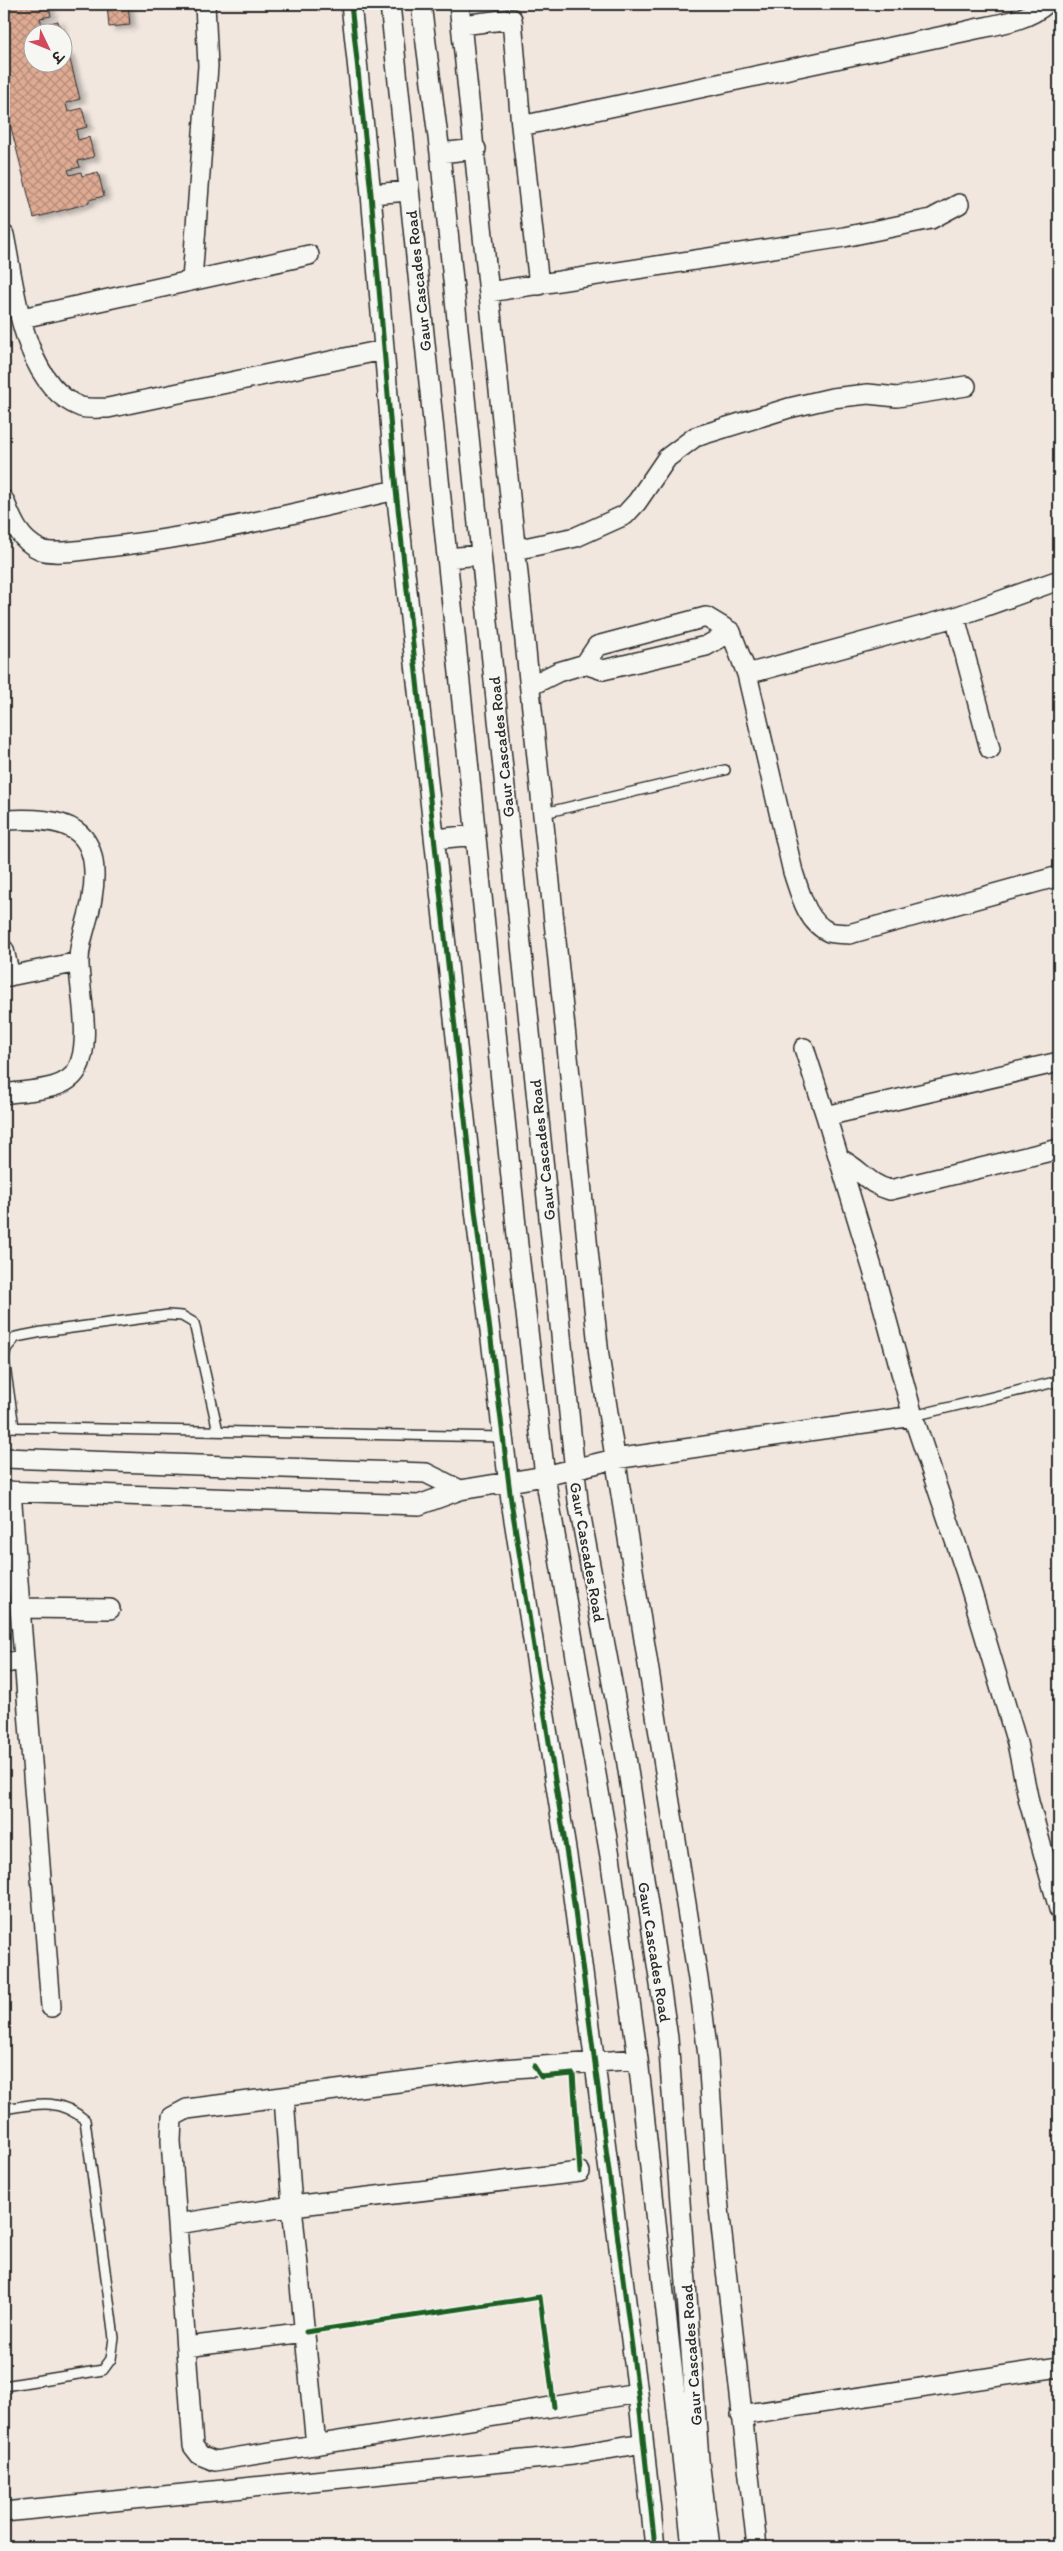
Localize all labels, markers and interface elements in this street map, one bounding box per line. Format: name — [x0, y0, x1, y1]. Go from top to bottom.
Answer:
north arrow — [22, 22, 72, 72]
text: उ — [47, 46, 68, 67]
street label: Gaur Cascades Road — [402, 209, 435, 352]
street label: Gaur Cascades Road — [485, 675, 518, 818]
street label: Gaur Cascades Road — [526, 1078, 559, 1221]
street label: Gaur Cascades Road — [566, 1481, 609, 1624]
street label: Gaur Cascades Road — [634, 1881, 675, 2024]
street label: Gaur Cascades Road — [677, 2283, 706, 2426]

